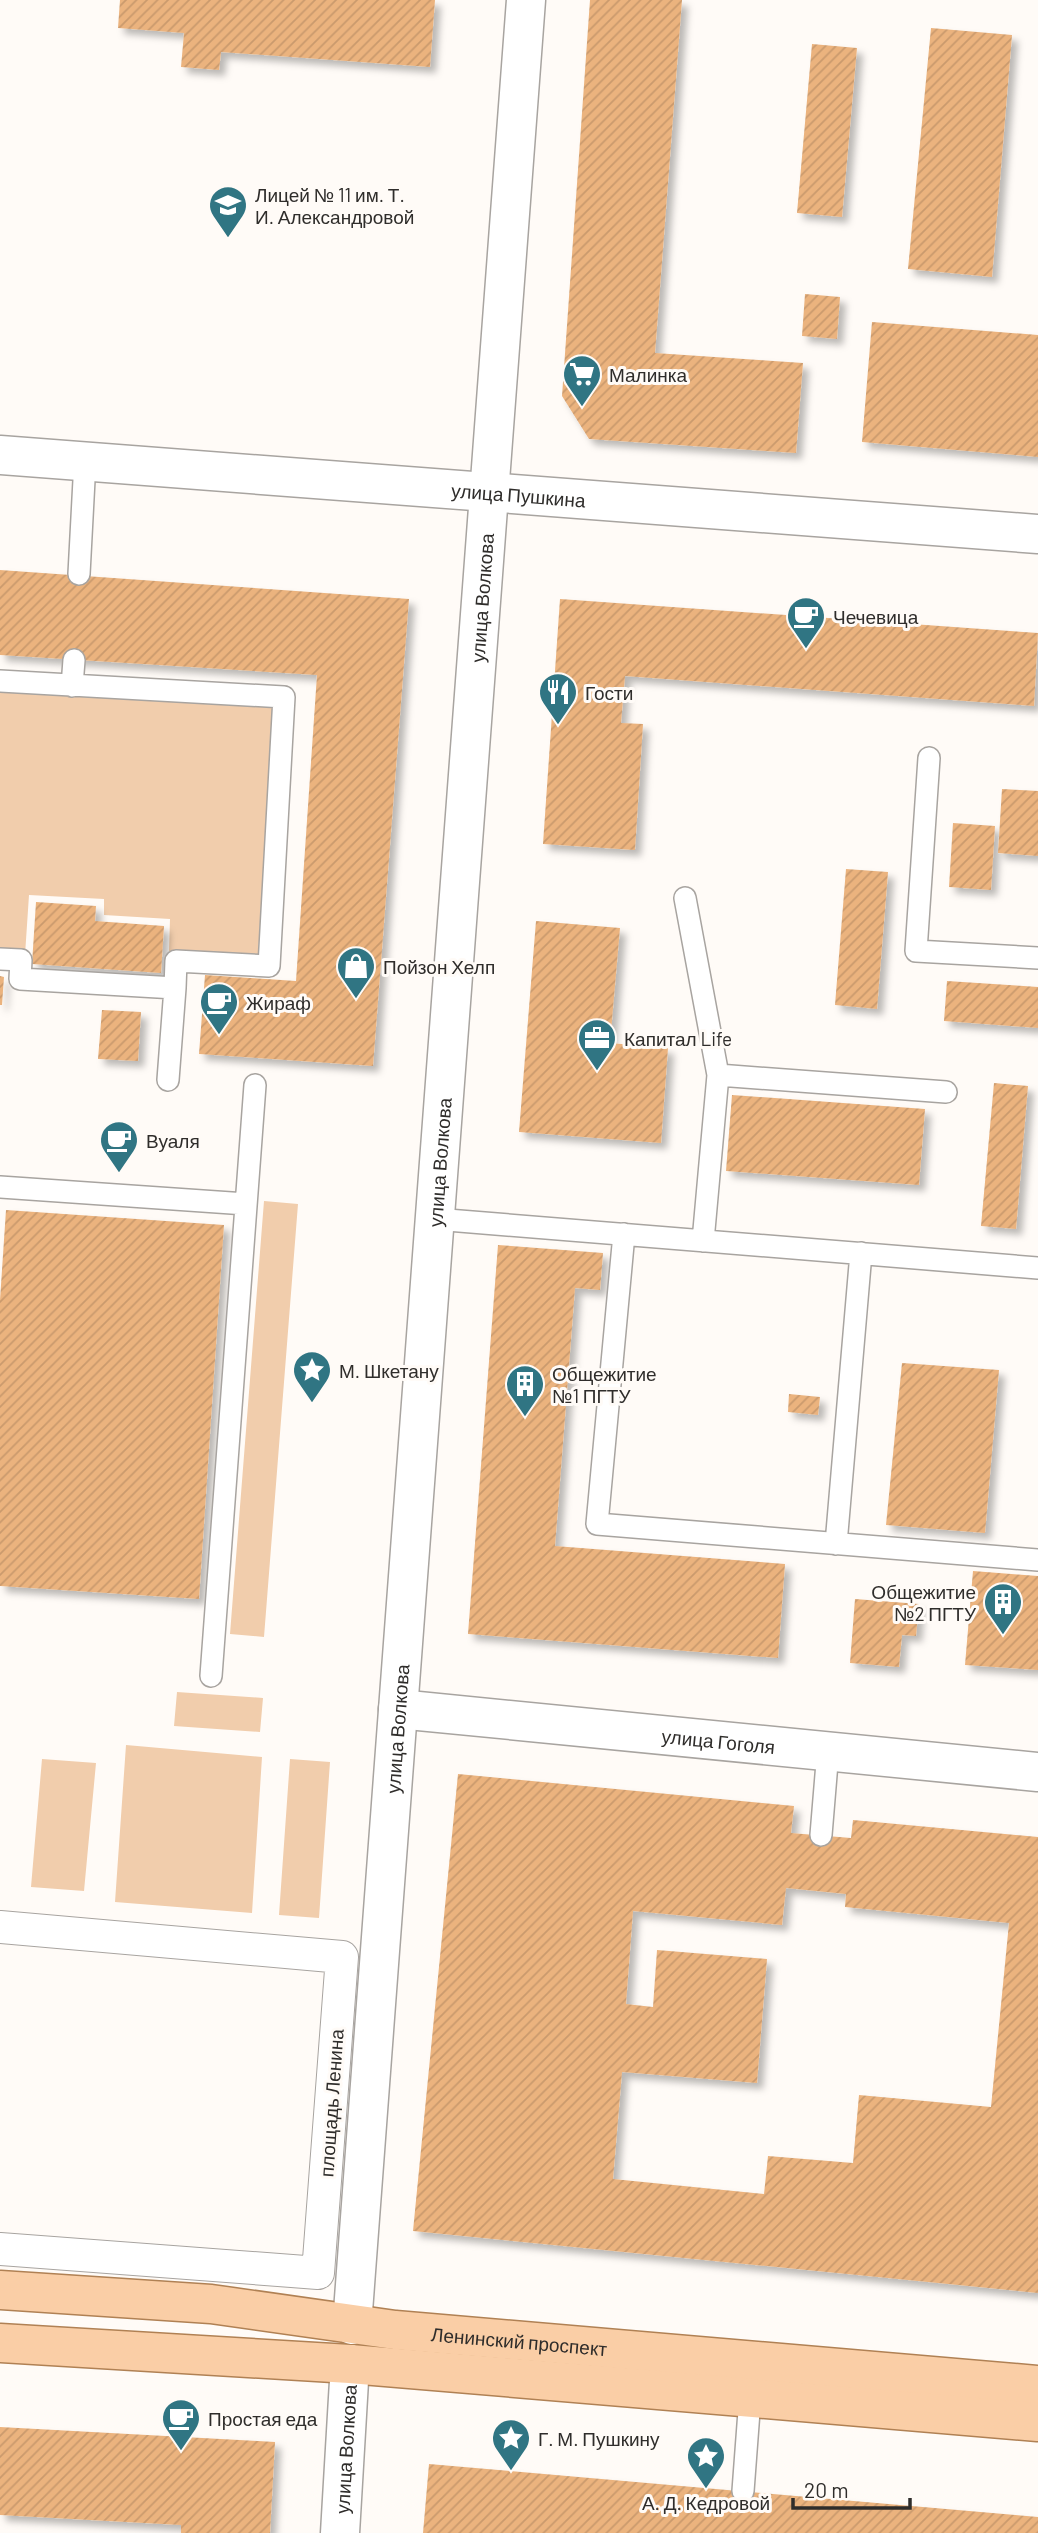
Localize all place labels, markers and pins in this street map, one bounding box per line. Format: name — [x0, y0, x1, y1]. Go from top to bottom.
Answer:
place label: Лицей № 11 им. Т. И. Александровой — [255, 183, 414, 228]
school or university icon: Лицей № 11 им. Т. И. Александровой — [207, 184, 249, 239]
supermarket icon: Малинка — [561, 353, 603, 408]
place label: Малинка — [609, 363, 688, 386]
cafe icon: Чечевица — [785, 595, 827, 650]
place label: Чечевица — [833, 605, 919, 628]
restaurant icon: Гости — [537, 671, 579, 726]
place label: Гости — [585, 681, 633, 704]
shop icon: Пойзон Хелп — [335, 945, 377, 1000]
place label: Пойзон Хелп — [383, 955, 495, 978]
cafe icon: Жираф — [198, 981, 240, 1036]
place label: Жираф — [246, 991, 311, 1014]
office icon: Капитал Life — [576, 1017, 618, 1072]
place label: Капитал Life — [624, 1027, 732, 1050]
cafe icon: Вуаля — [98, 1119, 140, 1174]
place label: Вуаля — [146, 1129, 200, 1152]
place icon: М. Шкетану — [291, 1349, 333, 1404]
place label: М. Шкетану — [339, 1359, 439, 1382]
place label: Общежитие №1 ПГТУ — [552, 1362, 657, 1407]
building icon: Общежитие №1 ПГТУ — [504, 1363, 546, 1418]
place label: Общежитие №2 ПГТУ — [871, 1580, 977, 1625]
building icon: Общежитие №2 ПГТУ — [982, 1581, 1024, 1636]
cafe icon: Простая еда — [160, 2397, 202, 2452]
place label: Простая еда — [208, 2407, 318, 2430]
place icon: Г. М. Пушкину — [490, 2417, 532, 2472]
place label: Г. М. Пушкину — [538, 2427, 660, 2450]
place icon: А. Д. Кедровой — [685, 2435, 727, 2490]
place label: А. Д. Кедровой — [642, 2491, 770, 2514]

